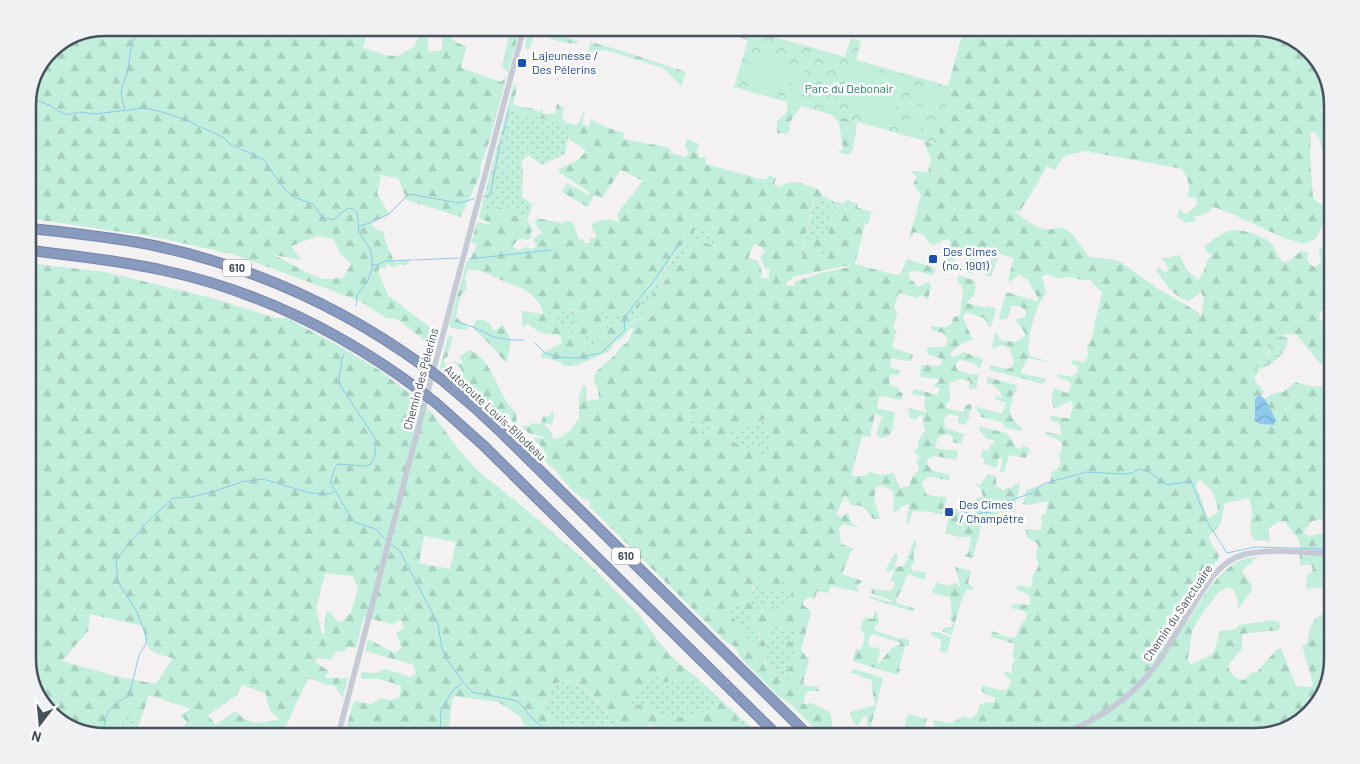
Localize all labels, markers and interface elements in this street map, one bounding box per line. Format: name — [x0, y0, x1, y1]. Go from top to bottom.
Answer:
place label: Lajeunesse / Des Pélerins — [532, 48, 598, 76]
marker: Lajeunesse / Des Pélerins — [516, 57, 528, 69]
park label: Parc du Debonair — [805, 81, 894, 95]
place label: Des Cimes (no. 1901) — [942, 244, 997, 272]
marker: Des Cimes (no. 1901) — [927, 253, 939, 265]
road number: 610 — [223, 260, 251, 276]
street label: Chemin des Pèlerins — [400, 326, 440, 431]
street label: Autoroute Louis-Bilodeau — [442, 362, 549, 463]
place label: Des Cimes / Champêtre — [959, 497, 1024, 525]
marker: Des Cimes / Champêtre — [943, 506, 955, 518]
road number: 610 — [612, 548, 640, 564]
street label: Chemin du Sanctuaire — [1140, 561, 1215, 664]
north arrow — [15, 699, 65, 749]
text: N — [29, 728, 43, 746]

